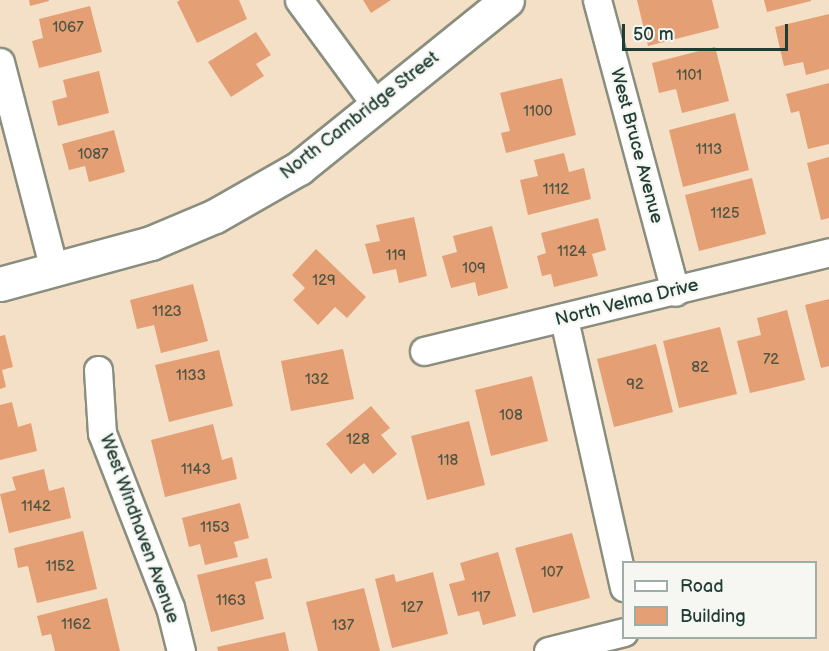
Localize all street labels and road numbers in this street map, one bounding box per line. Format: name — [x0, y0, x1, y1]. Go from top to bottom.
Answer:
street label: North Cambridge Street — [276, 47, 444, 185]
street label: West Bruce Avenue — [605, 66, 667, 226]
street label: North Velma Drive — [553, 275, 701, 331]
street label: West Windhaven Avenue — [95, 431, 183, 627]

